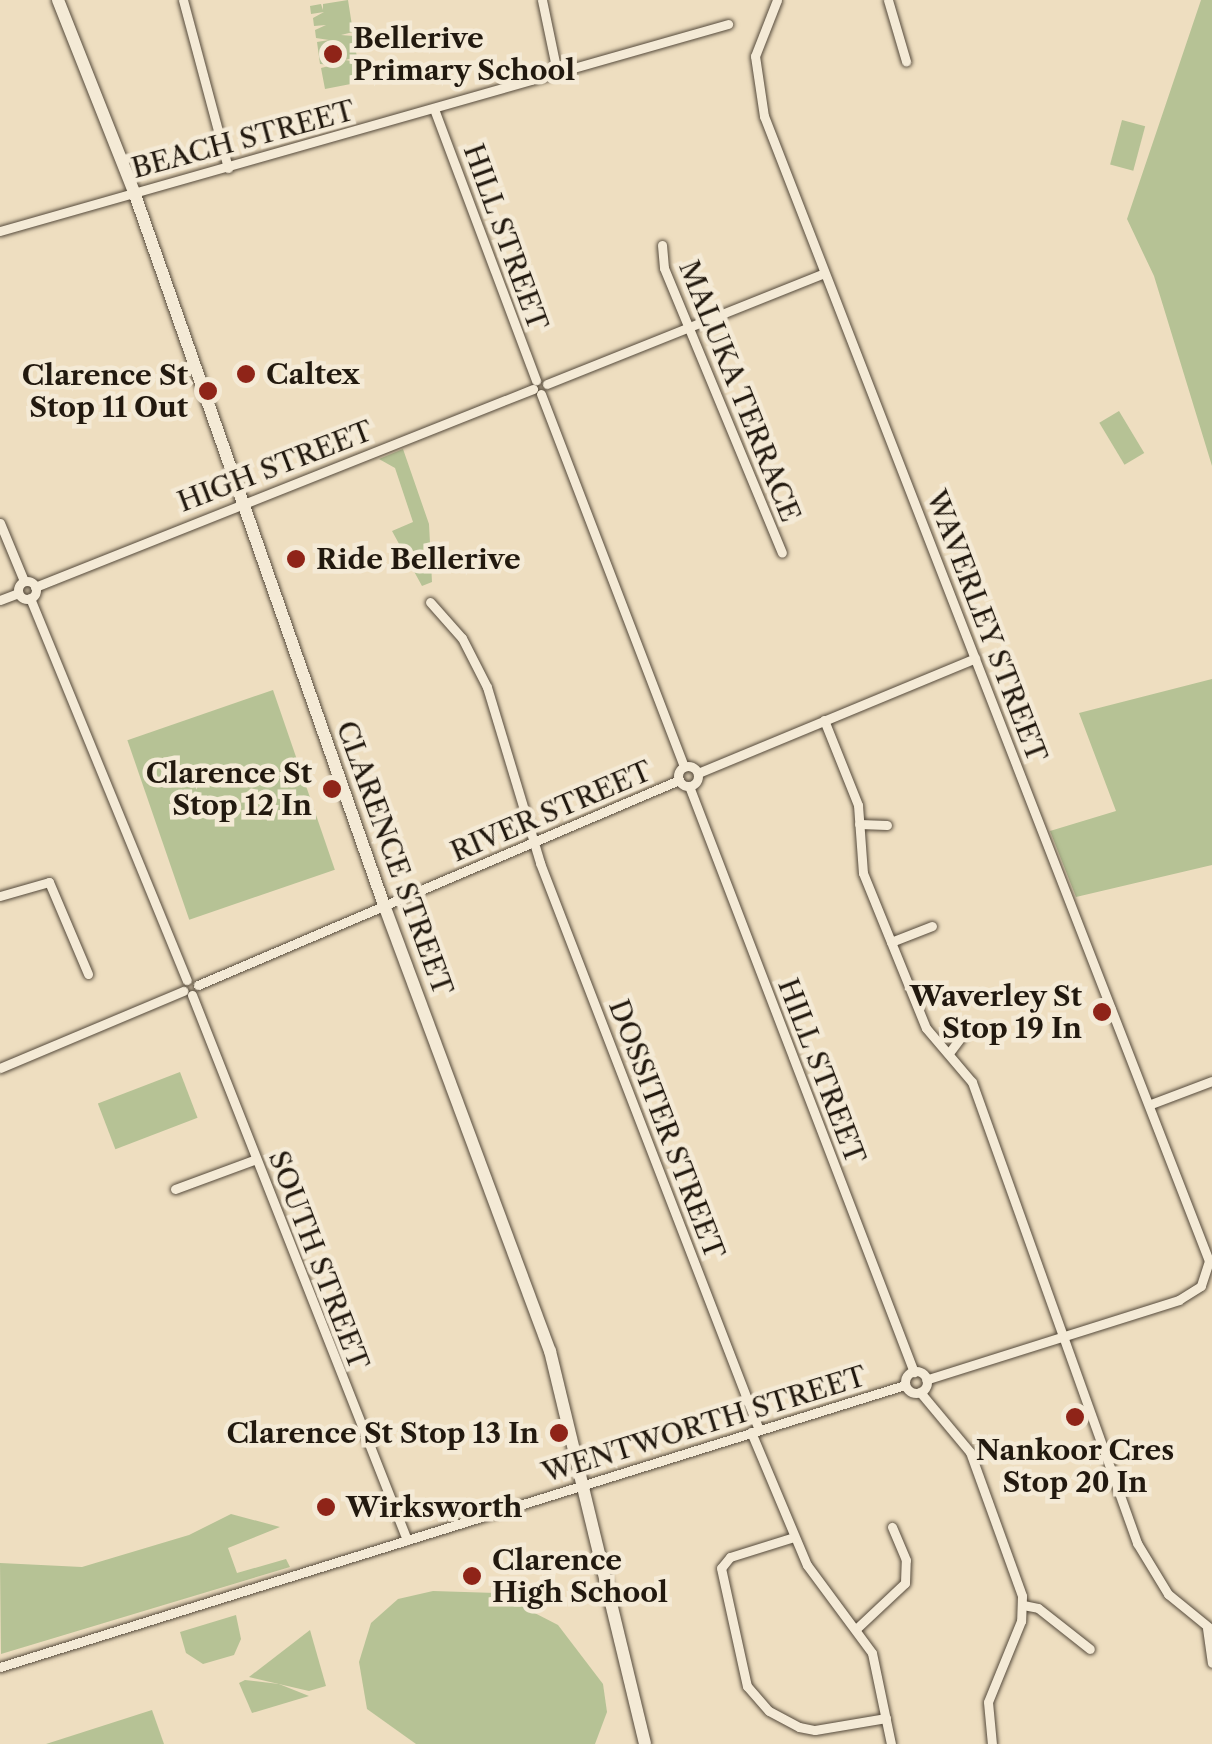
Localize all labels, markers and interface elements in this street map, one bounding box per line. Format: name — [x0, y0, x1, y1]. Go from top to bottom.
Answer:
place label: Bellerive Primary School — [353, 21, 576, 87]
marker: Bellerive Primary School — [322, 43, 344, 65]
street label: BEACH STREET — [128, 93, 358, 185]
street label: HILL STREET — [457, 139, 555, 335]
street label: MALUKA TERRACE — [672, 255, 808, 527]
place label: Caltex — [266, 357, 360, 391]
place label: Clarence St Stop 11 Out — [22, 358, 188, 424]
marker: Caltex — [235, 363, 257, 385]
marker: Clarence St Stop 11 Out — [197, 380, 219, 402]
street label: HIGH STREET — [173, 413, 377, 519]
street label: WAVERLEY STREET — [919, 485, 1055, 767]
place label: Ride Bellerive — [316, 542, 521, 576]
marker: Ride Bellerive — [285, 548, 307, 570]
street label: CLARENCE STREET — [330, 716, 460, 1000]
street label: RIVER STREET — [445, 753, 657, 869]
place label: Clarence St Stop 12 In — [146, 756, 312, 822]
marker: Clarence St Stop 12 In — [321, 778, 343, 800]
street label: HILL STREET — [771, 973, 873, 1169]
place label: Waverley St Stop 19 In — [909, 979, 1082, 1045]
street label: DOSSITER STREET — [602, 994, 732, 1264]
marker: Waverley St Stop 19 In — [1091, 1001, 1113, 1023]
street label: SOUTH STREET — [262, 1146, 376, 1374]
street label: WENTWORTH STREET — [538, 1359, 870, 1489]
marker: Nankoor Cres Stop 20 In — [1064, 1406, 1086, 1428]
place label: Clarence St Stop 13 In — [227, 1416, 539, 1450]
marker: Clarence St Stop 13 In — [548, 1422, 570, 1444]
place label: Nankoor Cres Stop 20 In — [976, 1433, 1174, 1499]
place label: Wirksworth — [346, 1490, 522, 1524]
marker: Wirksworth — [315, 1496, 337, 1518]
place label: Clarence High School — [492, 1543, 668, 1609]
marker: Clarence High School — [461, 1565, 483, 1587]

